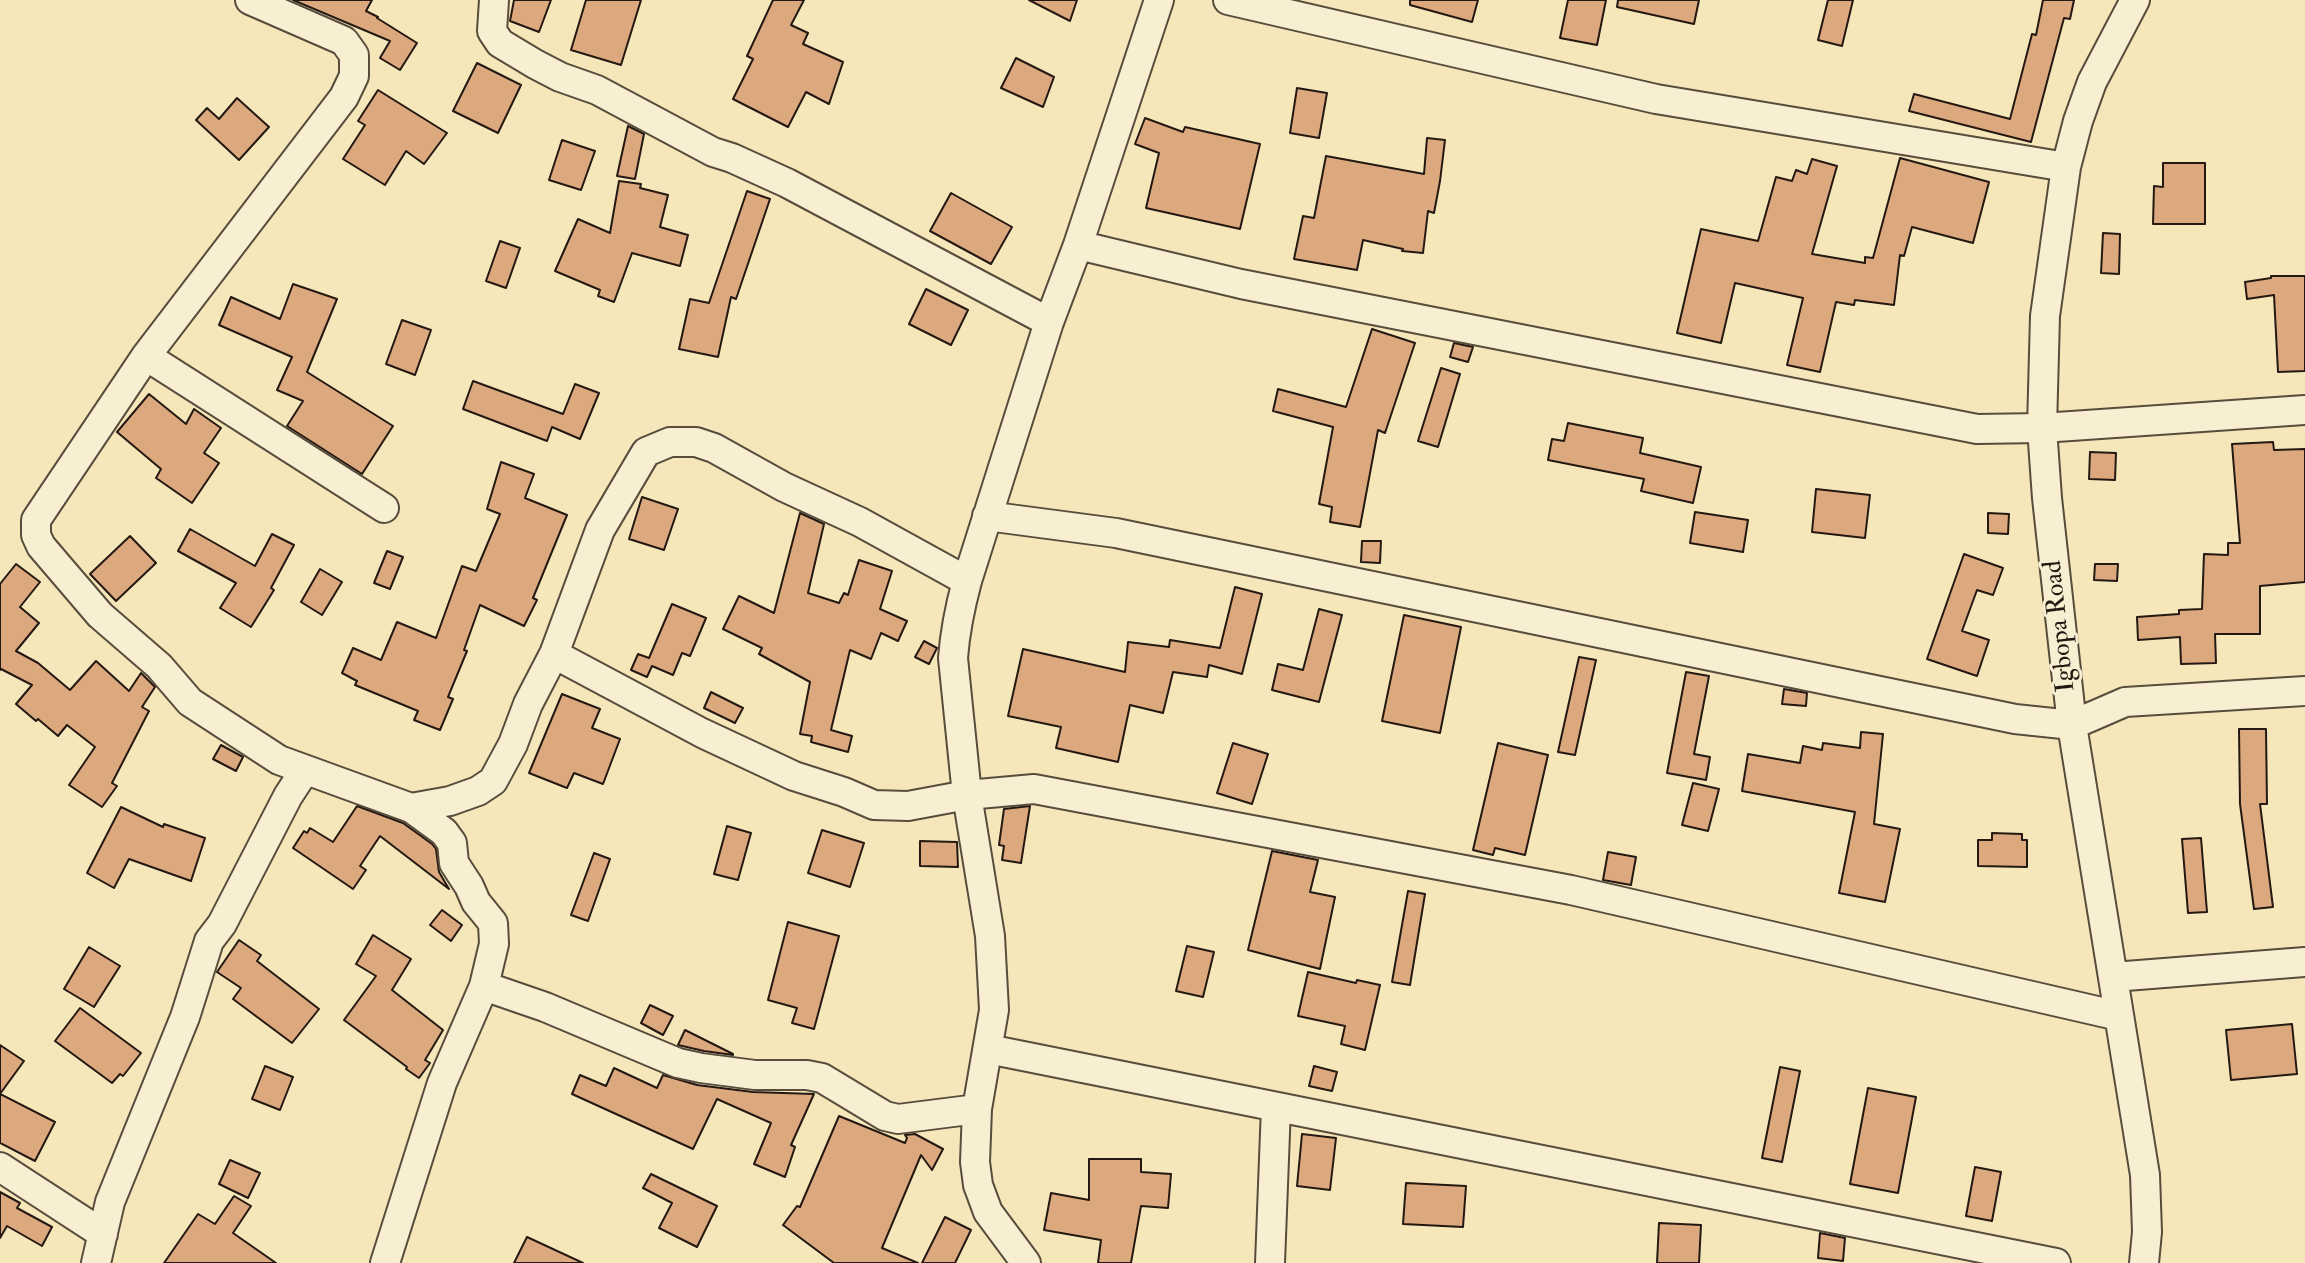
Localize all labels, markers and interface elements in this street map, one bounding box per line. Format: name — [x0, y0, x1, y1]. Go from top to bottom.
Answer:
street label: Igbopa Road — [2039, 559, 2083, 693]

